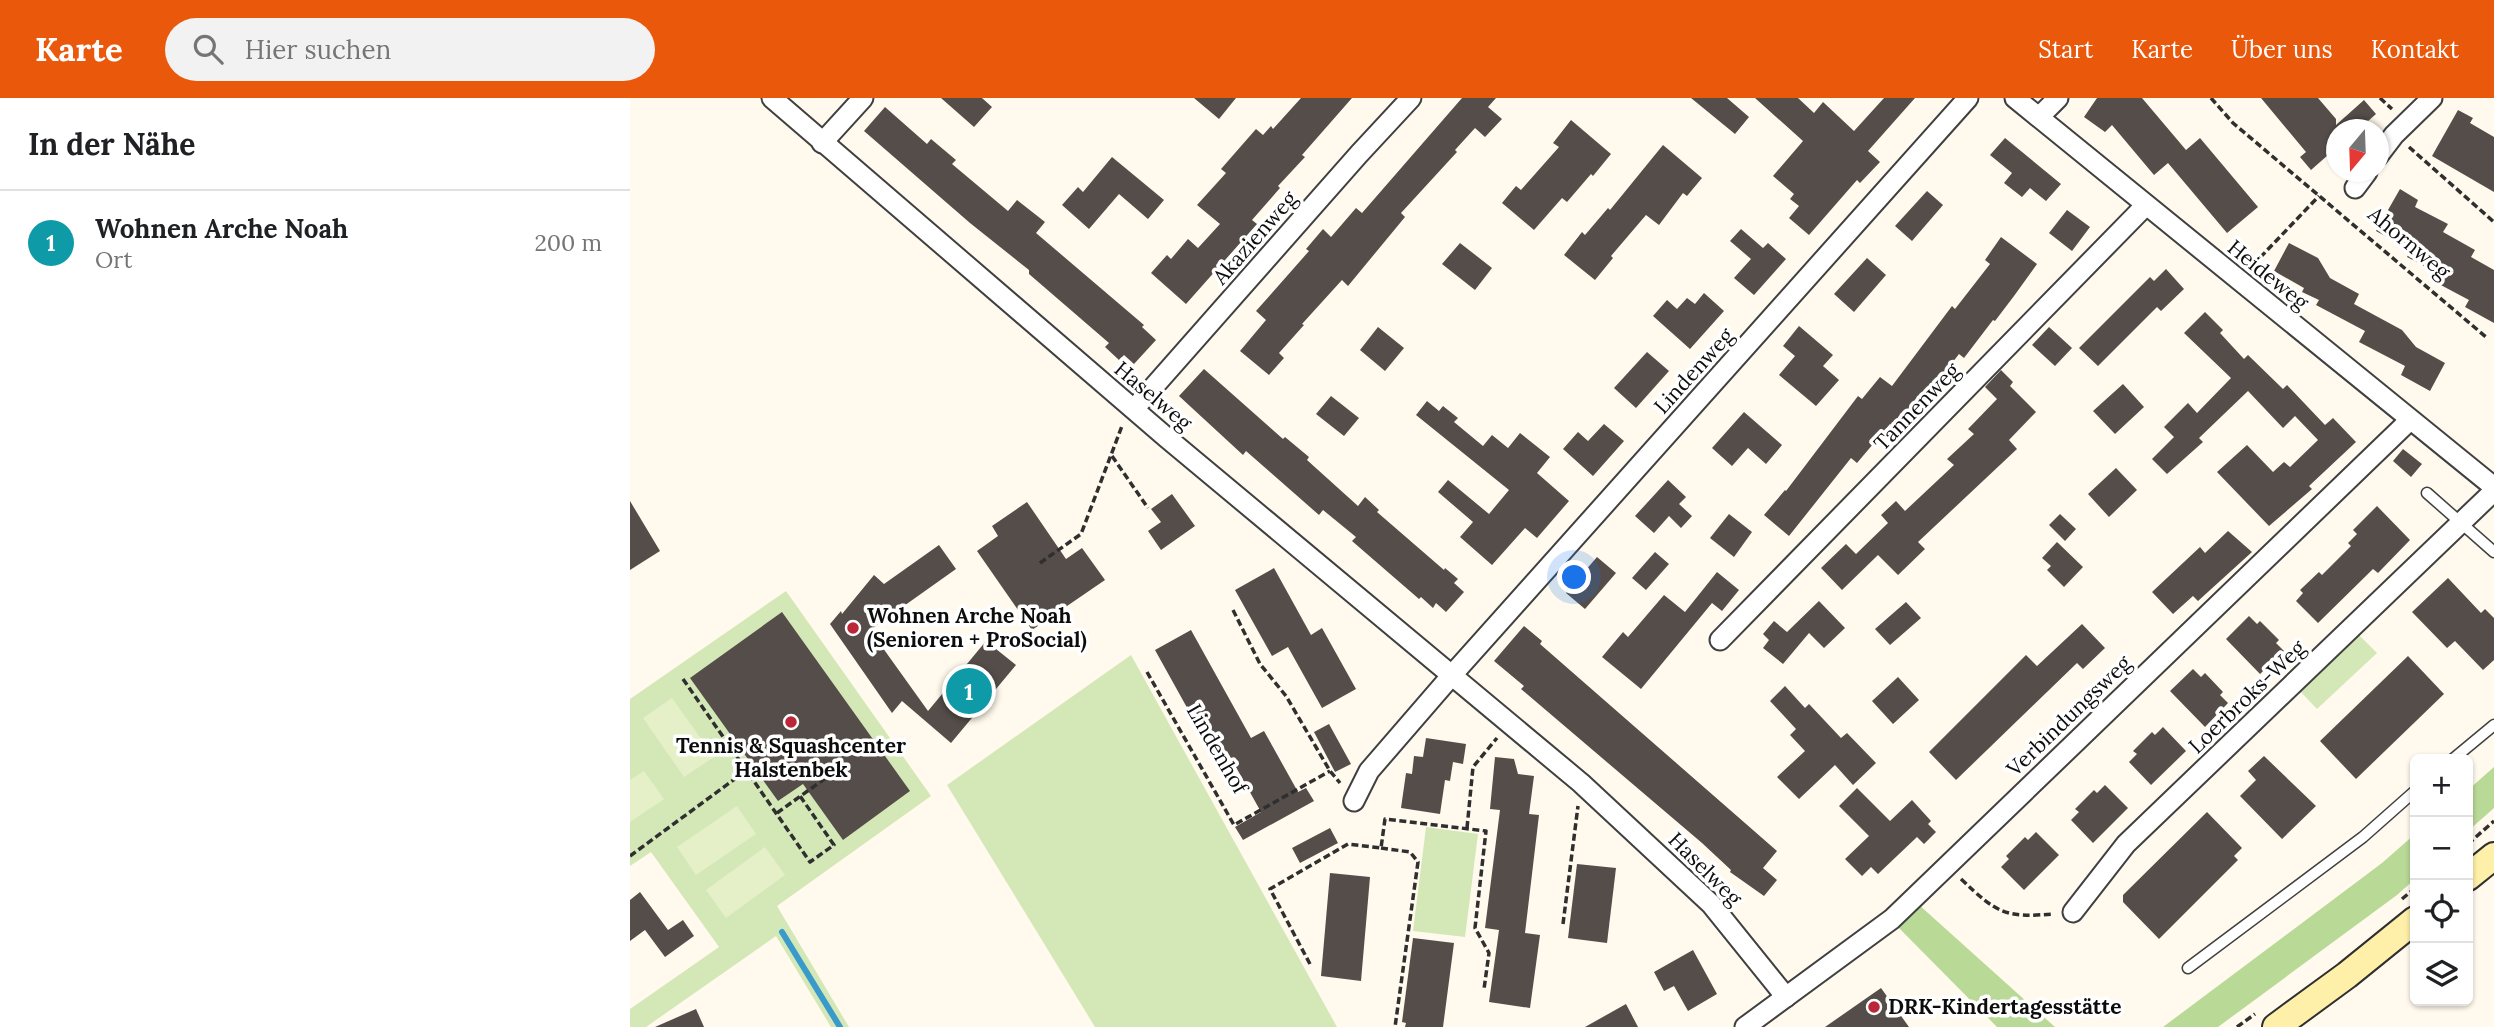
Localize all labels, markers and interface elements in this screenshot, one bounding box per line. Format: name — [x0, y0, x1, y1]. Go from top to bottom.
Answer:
search box — [165, 18, 655, 81]
text: Karte — [35, 28, 123, 70]
icon: search — [189, 30, 227, 68]
text: Hier suchen — [245, 33, 391, 66]
text: Start — [2038, 34, 2093, 65]
text: Karte — [2131, 34, 2193, 65]
text: Über uns — [2231, 34, 2333, 65]
text: Kontakt — [2371, 34, 2459, 65]
north arrow — [2326, 119, 2389, 182]
text: In der Nähe — [28, 125, 196, 163]
street label: Akazienweg — [1206, 185, 1303, 291]
street label: Ahornweg — [2362, 200, 2456, 285]
text: Wohnen Arche Noah — [95, 212, 348, 245]
text: 1 — [46, 228, 56, 257]
text: 200 m — [534, 228, 602, 257]
street label: Heideweg — [2222, 234, 2315, 316]
text: Ort — [95, 245, 132, 274]
street label: Lindenweg — [1648, 322, 1740, 419]
street label: Haselweg — [1109, 355, 1198, 436]
street label: Tannenweg — [1868, 356, 1966, 457]
your location — [1557, 560, 1591, 594]
place label: Wohnen Arche Noah (Senioren + ProSocial) — [867, 602, 1087, 653]
marker: Wohnen Arche Noah (Senioren + ProSocial) — [845, 620, 861, 636]
street label: Loerbroks-Weg — [2183, 634, 2311, 759]
street label: Verbindungsweg — [2000, 649, 2137, 783]
pin: 1 — [946, 665, 992, 717]
street label: Lindenhof — [1181, 699, 1255, 800]
marker: Tennis & Squashcenter Halstenbek — [783, 714, 799, 730]
place label: Tennis & Squashcenter Halstenbek — [676, 732, 906, 783]
map controls — [2410, 754, 2473, 1006]
button: + — [2410, 754, 2473, 817]
button: − — [2410, 817, 2473, 880]
street label: Haselweg — [1663, 826, 1748, 911]
button: locate — [2410, 880, 2473, 943]
button: layers — [2410, 943, 2473, 1006]
place label: DRK-Kindertagesstätte — [1888, 993, 2121, 1020]
marker: DRK-Kindertagesstätte — [1866, 999, 1882, 1015]

